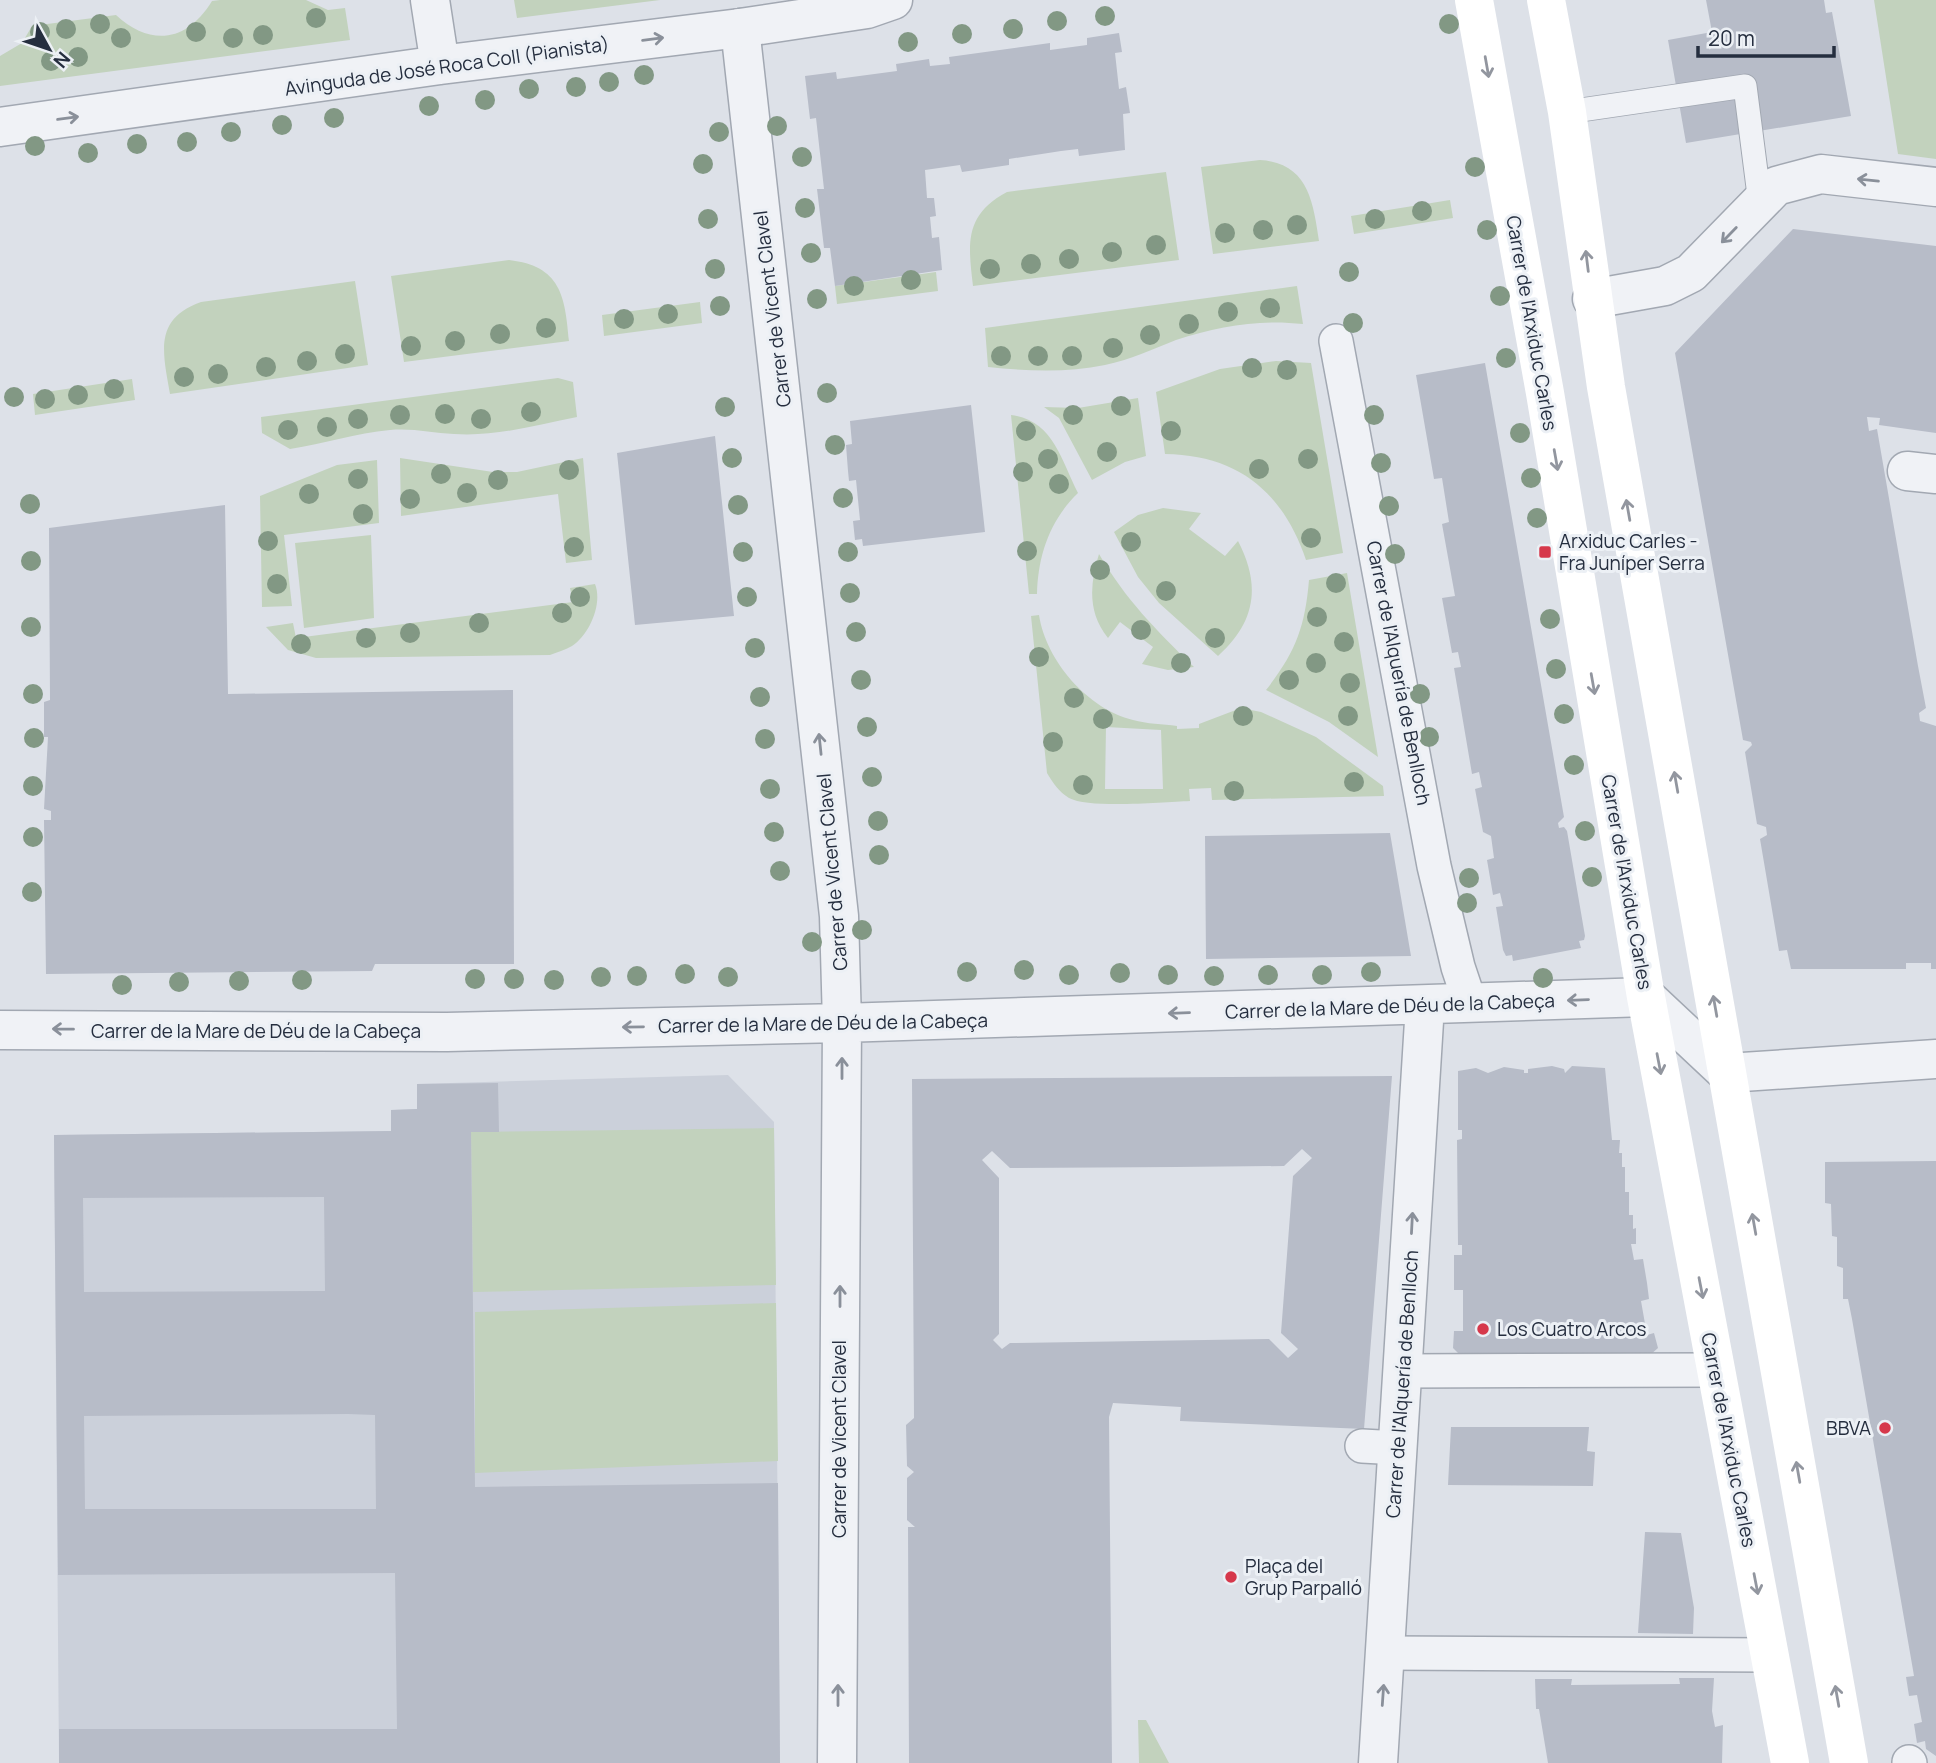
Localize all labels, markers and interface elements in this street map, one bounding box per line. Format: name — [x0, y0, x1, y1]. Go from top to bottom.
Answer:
north arrow — [14, 14, 84, 84]
scale bar — [1698, 14, 1834, 58]
text: 20 m — [1708, 24, 1755, 52]
street label: Avinguda de José Roca Coll (Pianista) — [283, 30, 611, 102]
one-way arrow — [641, 32, 664, 45]
text: N — [48, 46, 76, 74]
one-way arrow — [1481, 55, 1494, 78]
one-way arrow — [56, 111, 78, 124]
one-way arrow — [1857, 173, 1880, 186]
street label: Carrer de Vicent Clavel — [747, 209, 797, 409]
street label: Carrer de l'Arxiduc Carles — [1500, 213, 1564, 433]
one-way arrow — [1720, 226, 1737, 243]
one-way arrow — [1580, 250, 1593, 273]
one-way arrow — [1550, 448, 1563, 471]
one-way arrow — [1621, 499, 1634, 522]
place label: Arxiduc Carles - Fra Juníper Serra — [1559, 528, 1705, 576]
street label: Carrer de l'Alquería de Benlloch — [1361, 539, 1437, 807]
marker: Arxiduc Carles - Fra Juníper Serra — [1537, 544, 1553, 560]
one-way arrow — [1587, 673, 1600, 695]
one-way arrow — [814, 733, 827, 756]
one-way arrow — [1669, 771, 1682, 794]
street label: Carrer de Vicent Clavel — [810, 772, 854, 972]
street label: Carrer de l'Arxiduc Carles — [1595, 772, 1659, 992]
street label: Carrer de la Mare de Déu de la Cabeça — [1225, 987, 1555, 1025]
one-way arrow — [1567, 993, 1590, 1007]
one-way arrow — [1708, 995, 1722, 1018]
one-way arrow — [1168, 1006, 1191, 1019]
street label: Carrer de la Mare de Déu de la Cabeça — [658, 1007, 988, 1039]
street label: Carrer de la Mare de Déu de la Cabeça — [91, 1018, 421, 1044]
one-way arrow — [622, 1021, 645, 1034]
one-way arrow — [52, 1023, 75, 1036]
one-way arrow — [1652, 1052, 1666, 1075]
one-way arrow — [835, 1057, 849, 1080]
one-way arrow — [1406, 1213, 1419, 1235]
one-way arrow — [1747, 1213, 1760, 1236]
street label: Carrer de l'Alquería de Benlloch — [1380, 1249, 1424, 1519]
one-way arrow — [1694, 1276, 1708, 1299]
one-way arrow — [833, 1285, 847, 1308]
place label: Los Cuatro Arcos — [1497, 1316, 1646, 1342]
marker: Los Cuatro Arcos — [1475, 1321, 1491, 1337]
street label: Carrer de l'Arxiduc Carles — [1695, 1331, 1763, 1549]
street label: Carrer de Vicent Clavel — [826, 1340, 852, 1538]
place label: BBVA — [1826, 1415, 1871, 1441]
marker: BBVA — [1877, 1420, 1893, 1436]
one-way arrow — [1791, 1461, 1804, 1484]
place label: Plaça del Grup Parpalló — [1245, 1553, 1362, 1601]
marker: Plaça del Grup Parpalló — [1223, 1569, 1239, 1585]
one-way arrow — [1750, 1572, 1763, 1595]
one-way arrow — [831, 1684, 845, 1707]
one-way arrow — [1377, 1684, 1390, 1707]
one-way arrow — [1830, 1685, 1843, 1708]

